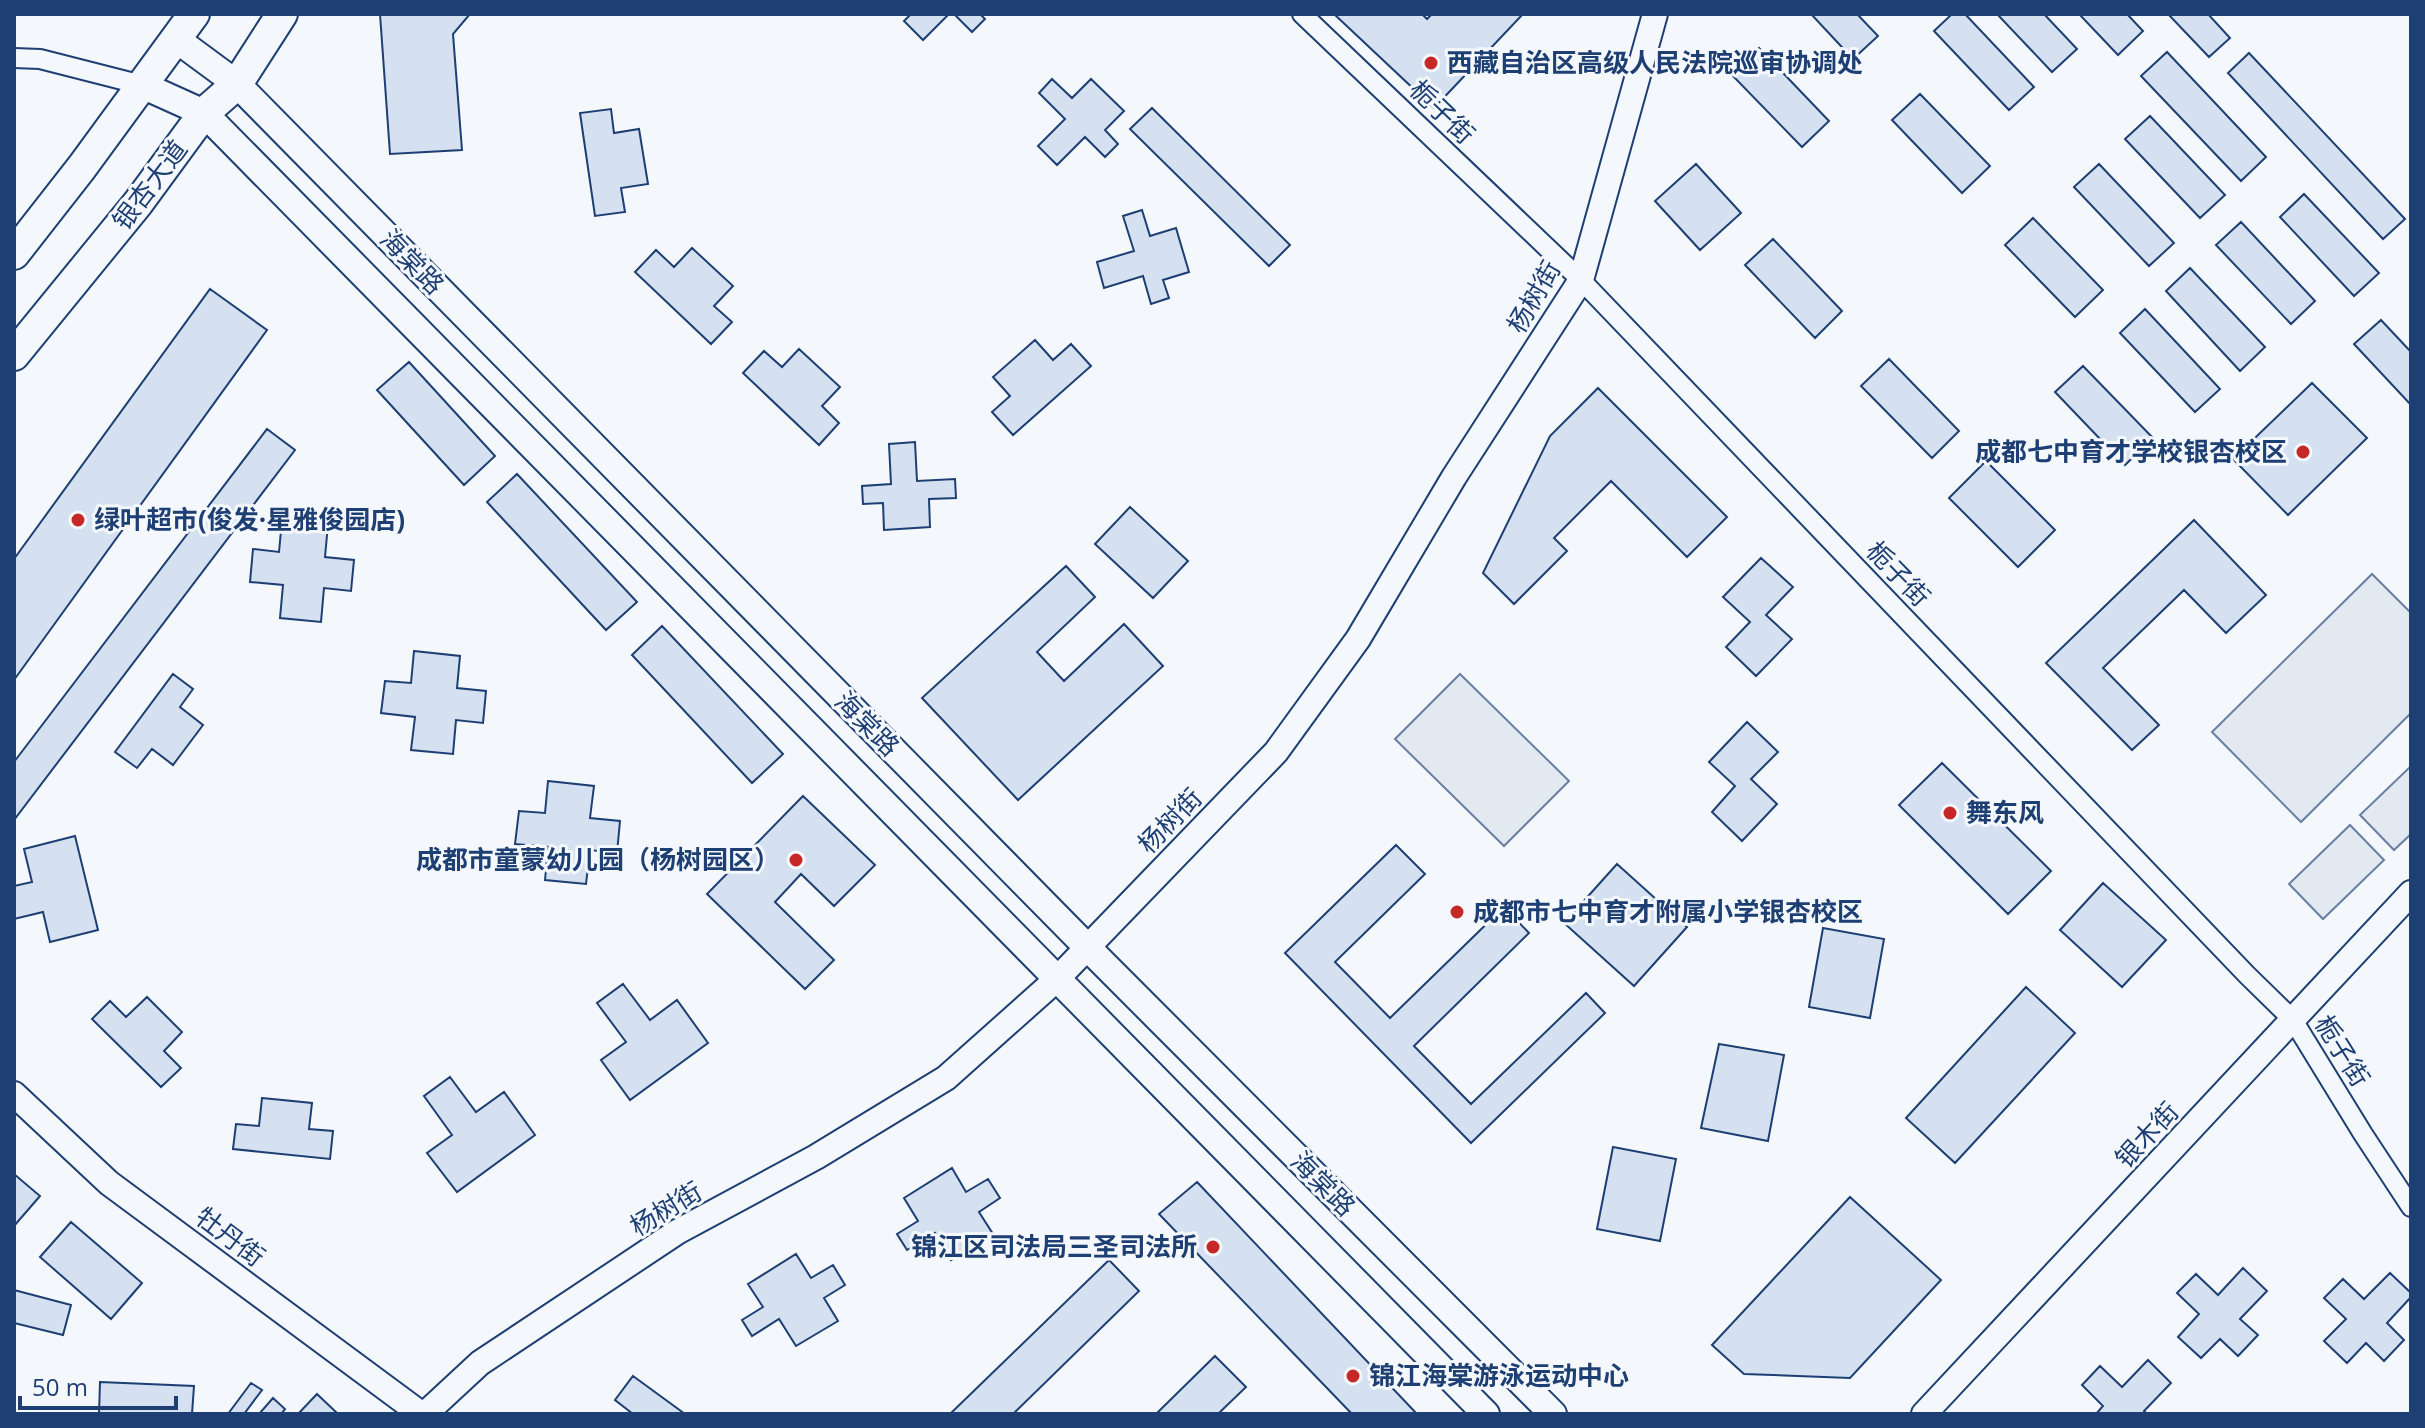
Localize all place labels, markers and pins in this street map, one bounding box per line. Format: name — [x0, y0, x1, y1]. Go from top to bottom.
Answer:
place label: 西藏自治区高级人民法院巡审协调处 — [1447, 44, 1863, 80]
marker: 西藏自治区高级人民法院巡审协调处 — [1422, 54, 1440, 72]
place label: 成都七中育才学校银杏校区 — [1975, 433, 2287, 469]
marker: 成都七中育才学校银杏校区 — [2294, 443, 2312, 461]
place label: 绿叶超市(俊发·星雅俊园店) — [94, 501, 405, 537]
marker: 绿叶超市(俊发·星雅俊园店) — [69, 511, 87, 529]
place label: 舞东风 — [1966, 794, 2044, 830]
marker: 舞东风 — [1941, 804, 1959, 822]
place label: 成都市童蒙幼儿园（杨树园区） — [416, 841, 780, 877]
marker: 成都市童蒙幼儿园（杨树园区） — [787, 851, 805, 869]
place label: 成都市七中育才附属小学银杏校区 — [1473, 893, 1863, 929]
marker: 成都市七中育才附属小学银杏校区 — [1448, 903, 1466, 921]
place label: 锦江区司法局三圣司法所 — [911, 1228, 1197, 1264]
marker: 锦江区司法局三圣司法所 — [1204, 1238, 1222, 1256]
place label: 锦江海棠游泳运动中心 — [1369, 1357, 1629, 1393]
marker: 锦江海棠游泳运动中心 — [1344, 1367, 1362, 1385]

